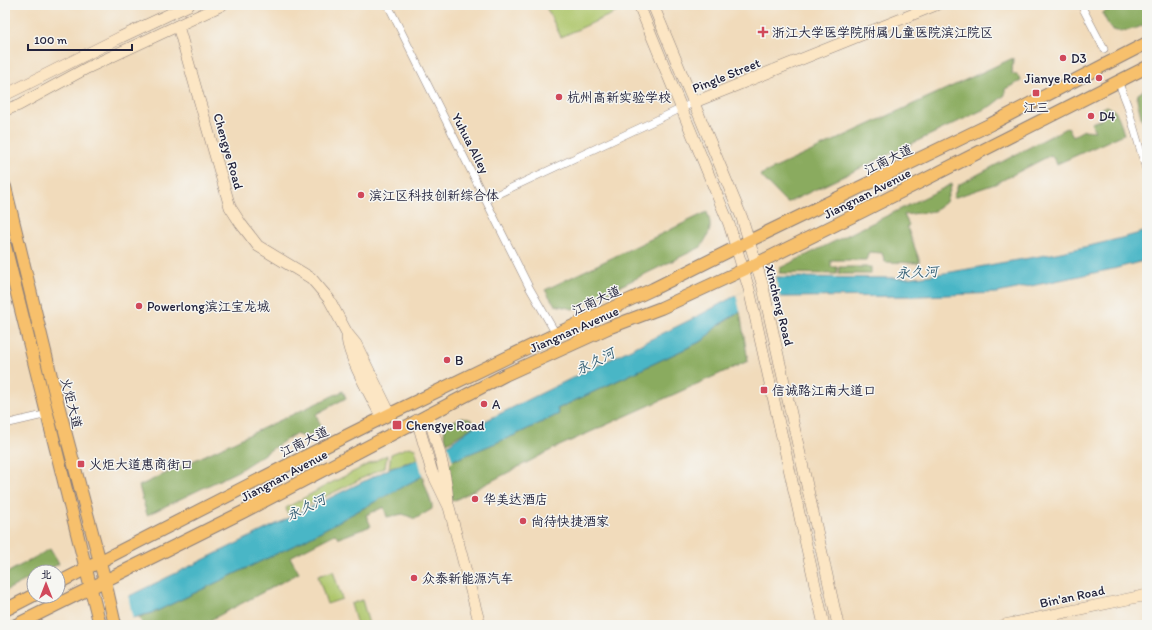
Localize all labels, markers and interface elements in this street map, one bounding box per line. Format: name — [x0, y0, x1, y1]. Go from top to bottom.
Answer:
place label: 浙江大学医学院附属儿童医院滨江院区 — [772, 25, 993, 40]
scale bar — [28, 26, 132, 52]
marker: 浙江大学医学院附属儿童医院滨江院区 — [757, 26, 769, 38]
text: 100 m — [34, 33, 67, 47]
place label: D3 — [1071, 51, 1087, 66]
marker: D3 — [1058, 53, 1068, 63]
street label: Pingle Street — [690, 55, 762, 96]
place label: Jianye Road — [1024, 71, 1091, 86]
marker: Jianye Road — [1094, 73, 1104, 83]
marker: 江三 — [1031, 88, 1041, 98]
place label: 杭州高新实验学校 — [567, 90, 671, 105]
marker: 杭州高新实验学校 — [554, 92, 564, 102]
place label: 江三 — [1023, 100, 1049, 115]
place label: D4 — [1099, 109, 1116, 124]
street label: Yuhua Alley — [449, 110, 492, 176]
street label: Chengye Road — [210, 111, 247, 191]
marker: D4 — [1086, 111, 1096, 121]
street label: 江南大道 — [862, 141, 915, 178]
street label: Jiangnan Avenue — [821, 165, 913, 222]
place label: 滨江区科技创新综合体 — [369, 188, 499, 203]
marker: 滨江区科技创新综合体 — [356, 190, 366, 200]
street label: Xincheng Road — [762, 263, 797, 347]
water label: 永久河 — [896, 263, 940, 282]
street label: 江南大道 — [569, 283, 623, 318]
place label: Powerlong滨江宝龙城 — [147, 299, 270, 314]
marker: Powerlong滨江宝龙城 — [134, 301, 144, 311]
street label: Jiangnan Avenue — [527, 303, 621, 356]
water label: 永久河 — [573, 343, 620, 379]
place label: B — [455, 353, 463, 368]
marker: B — [442, 355, 452, 365]
street label: 火炬大道 — [58, 376, 85, 430]
place label: 信诚路江南大道口 — [772, 383, 876, 398]
marker: 信诚路江南大道口 — [759, 385, 769, 395]
place label: A — [492, 397, 501, 412]
marker: A — [479, 399, 489, 409]
place label: Chengye Road — [406, 418, 485, 433]
marker: Chengye Road — [391, 419, 403, 431]
street label: 江南大道 — [278, 423, 331, 460]
street label: Jiangnan Avenue — [238, 446, 330, 505]
place label: 火炬大道惠商街口 — [89, 457, 193, 472]
marker: 火炬大道惠商街口 — [76, 459, 86, 469]
water label: 永久河 — [284, 490, 331, 524]
place label: 华美达酒店 — [483, 492, 548, 507]
marker: 华美达酒店 — [470, 494, 480, 504]
place label: 尚待快捷酒家 — [531, 514, 609, 529]
marker: 尚待快捷酒家 — [518, 516, 528, 526]
north arrow — [26, 564, 66, 604]
text: 北 — [41, 568, 52, 581]
place label: 众泰新能源汽车 — [422, 571, 513, 586]
marker: 众泰新能源汽车 — [409, 573, 419, 583]
street label: Bin'an Road — [1038, 582, 1106, 611]

